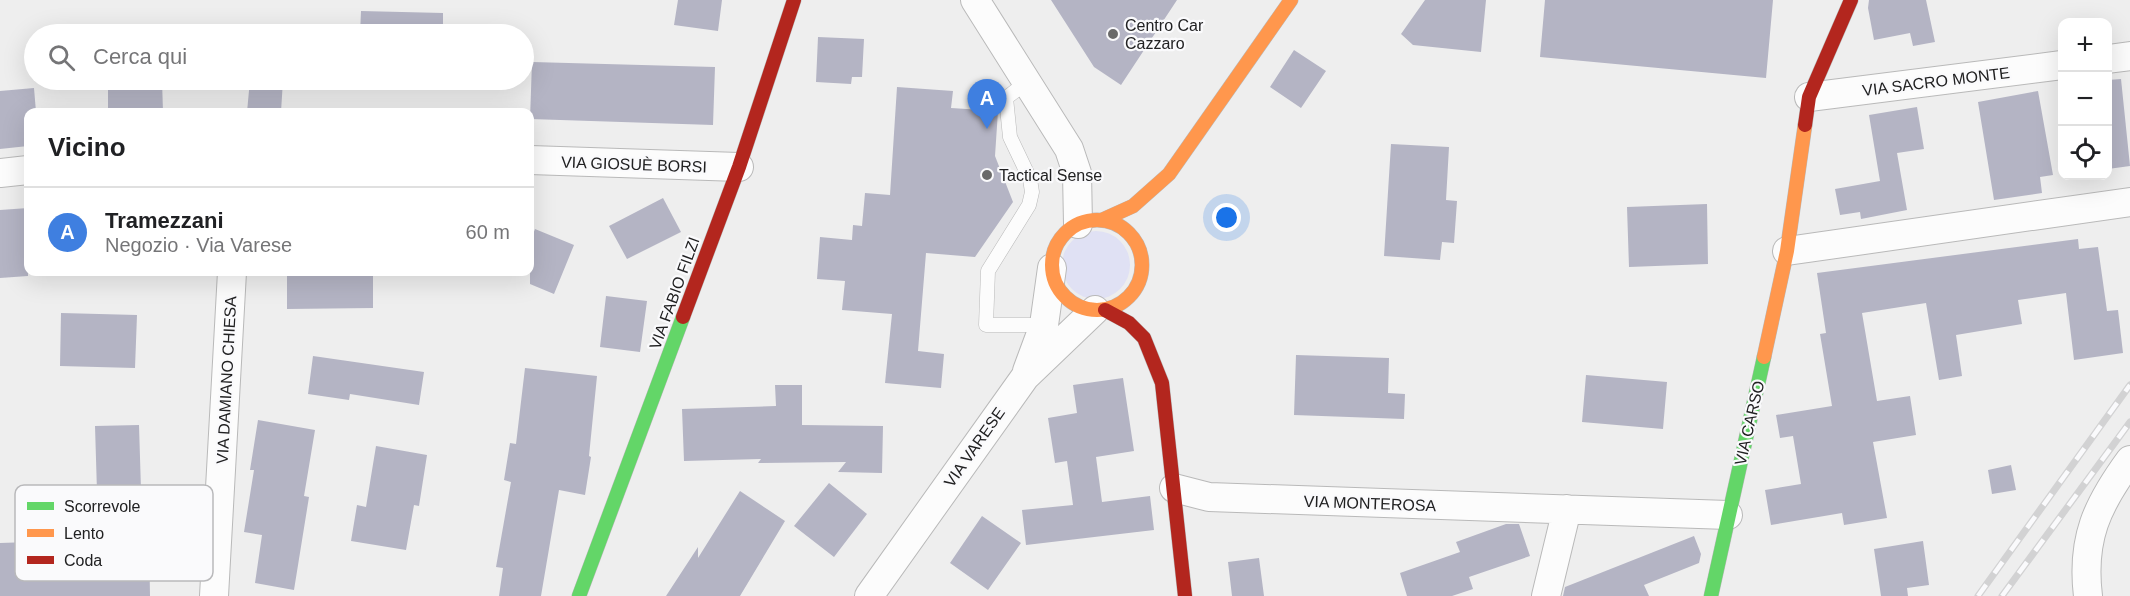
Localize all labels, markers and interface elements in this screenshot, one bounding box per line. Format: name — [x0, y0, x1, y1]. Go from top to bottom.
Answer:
place label: Centro Car Cazzaro — [1125, 17, 1204, 52]
map controls — [2058, 18, 2112, 180]
button: + — [2058, 18, 2112, 72]
search box — [24, 24, 534, 90]
marker: Centro Car Cazzaro — [1106, 27, 1120, 41]
icon: search — [45, 41, 78, 74]
text: Cerca qui — [93, 44, 187, 69]
street label: VIA SACRO MONTE — [1861, 64, 2011, 99]
button: − — [2058, 72, 2112, 126]
pin: A — [968, 80, 1006, 129]
button: locate — [2058, 126, 2112, 180]
text: Vicino — [48, 132, 126, 162]
street label: VIA GIOSUÈ BORSI — [561, 152, 707, 176]
place label: Tactical Sense — [999, 167, 1102, 184]
marker: Tactical Sense — [980, 168, 994, 182]
your location — [1212, 203, 1241, 232]
text: Tramezzani — [105, 208, 224, 233]
text: A — [60, 221, 75, 243]
text: 60 m — [466, 221, 510, 243]
text: Negozio · Via Varese — [105, 234, 292, 256]
street label: VIA FABIO FILZI — [646, 235, 703, 352]
street label: VIA DAMIANO CHIESA — [214, 295, 239, 464]
street label: VIA CARSO — [1732, 379, 1767, 467]
street label: VIA VARESE — [941, 404, 1008, 490]
legend — [15, 485, 213, 581]
street label: VIA MONTEROSA — [1303, 493, 1437, 514]
text: Scorrevole — [64, 498, 141, 515]
text: Lento — [64, 525, 104, 542]
text: Coda — [64, 552, 102, 569]

